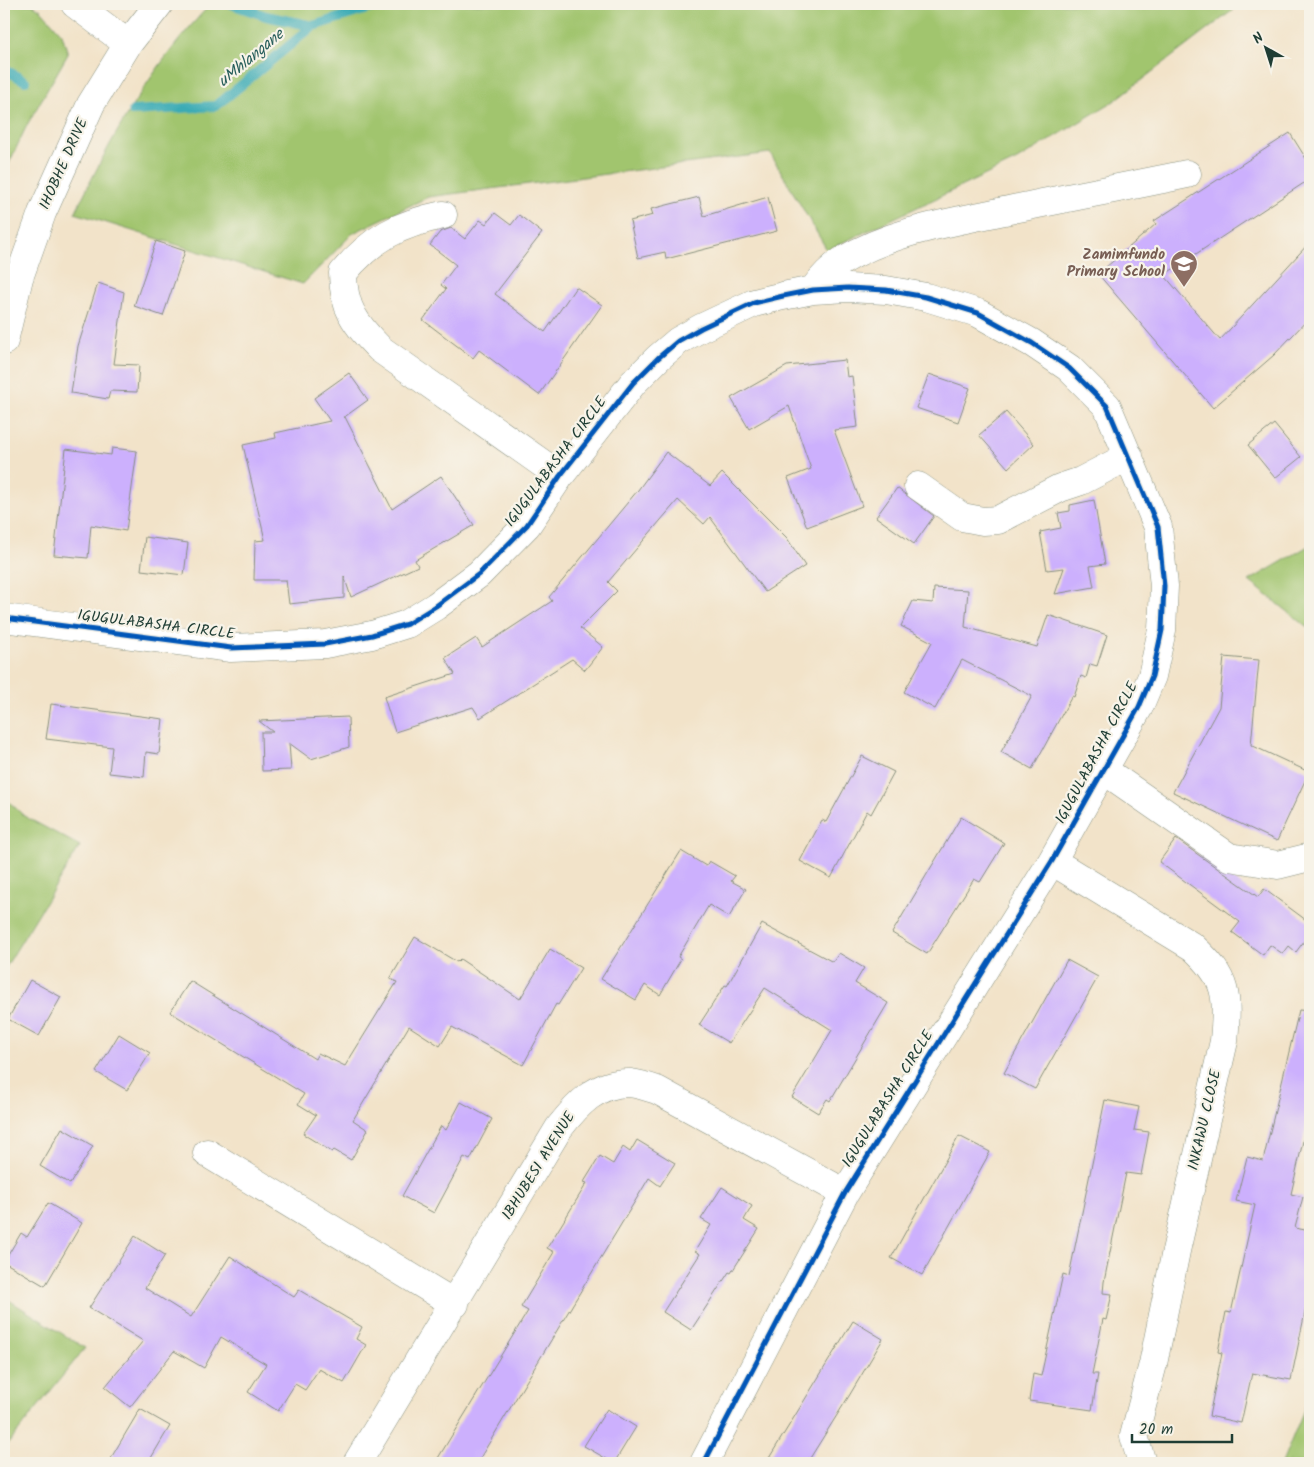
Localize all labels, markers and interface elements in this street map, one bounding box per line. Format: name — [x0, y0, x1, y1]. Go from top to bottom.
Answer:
water label: uMhlangane — [212, 22, 291, 93]
north arrow — [1242, 22, 1292, 72]
text: N — [1248, 27, 1269, 50]
street label: IHOBHE DRIVE — [33, 113, 95, 214]
place label: Zamimfundo Primary School — [1067, 243, 1165, 284]
school or university icon: Zamimfundo Primary School — [1169, 249, 1199, 288]
street label: IGUGULABASHA CIRCLE — [499, 391, 614, 532]
street label: IGUGULABASHA CIRCLE — [76, 603, 237, 647]
street label: IGUGULABASHA CIRCLE — [1049, 676, 1145, 829]
street label: IGUGULABASHA CIRCLE — [836, 1024, 941, 1173]
street label: INKAWU CLOSE — [1182, 1066, 1229, 1173]
street label: IBHUBESI AVENUE — [496, 1106, 583, 1225]
scale bar — [1132, 1412, 1232, 1444]
text: 20 m — [1139, 1418, 1173, 1442]

